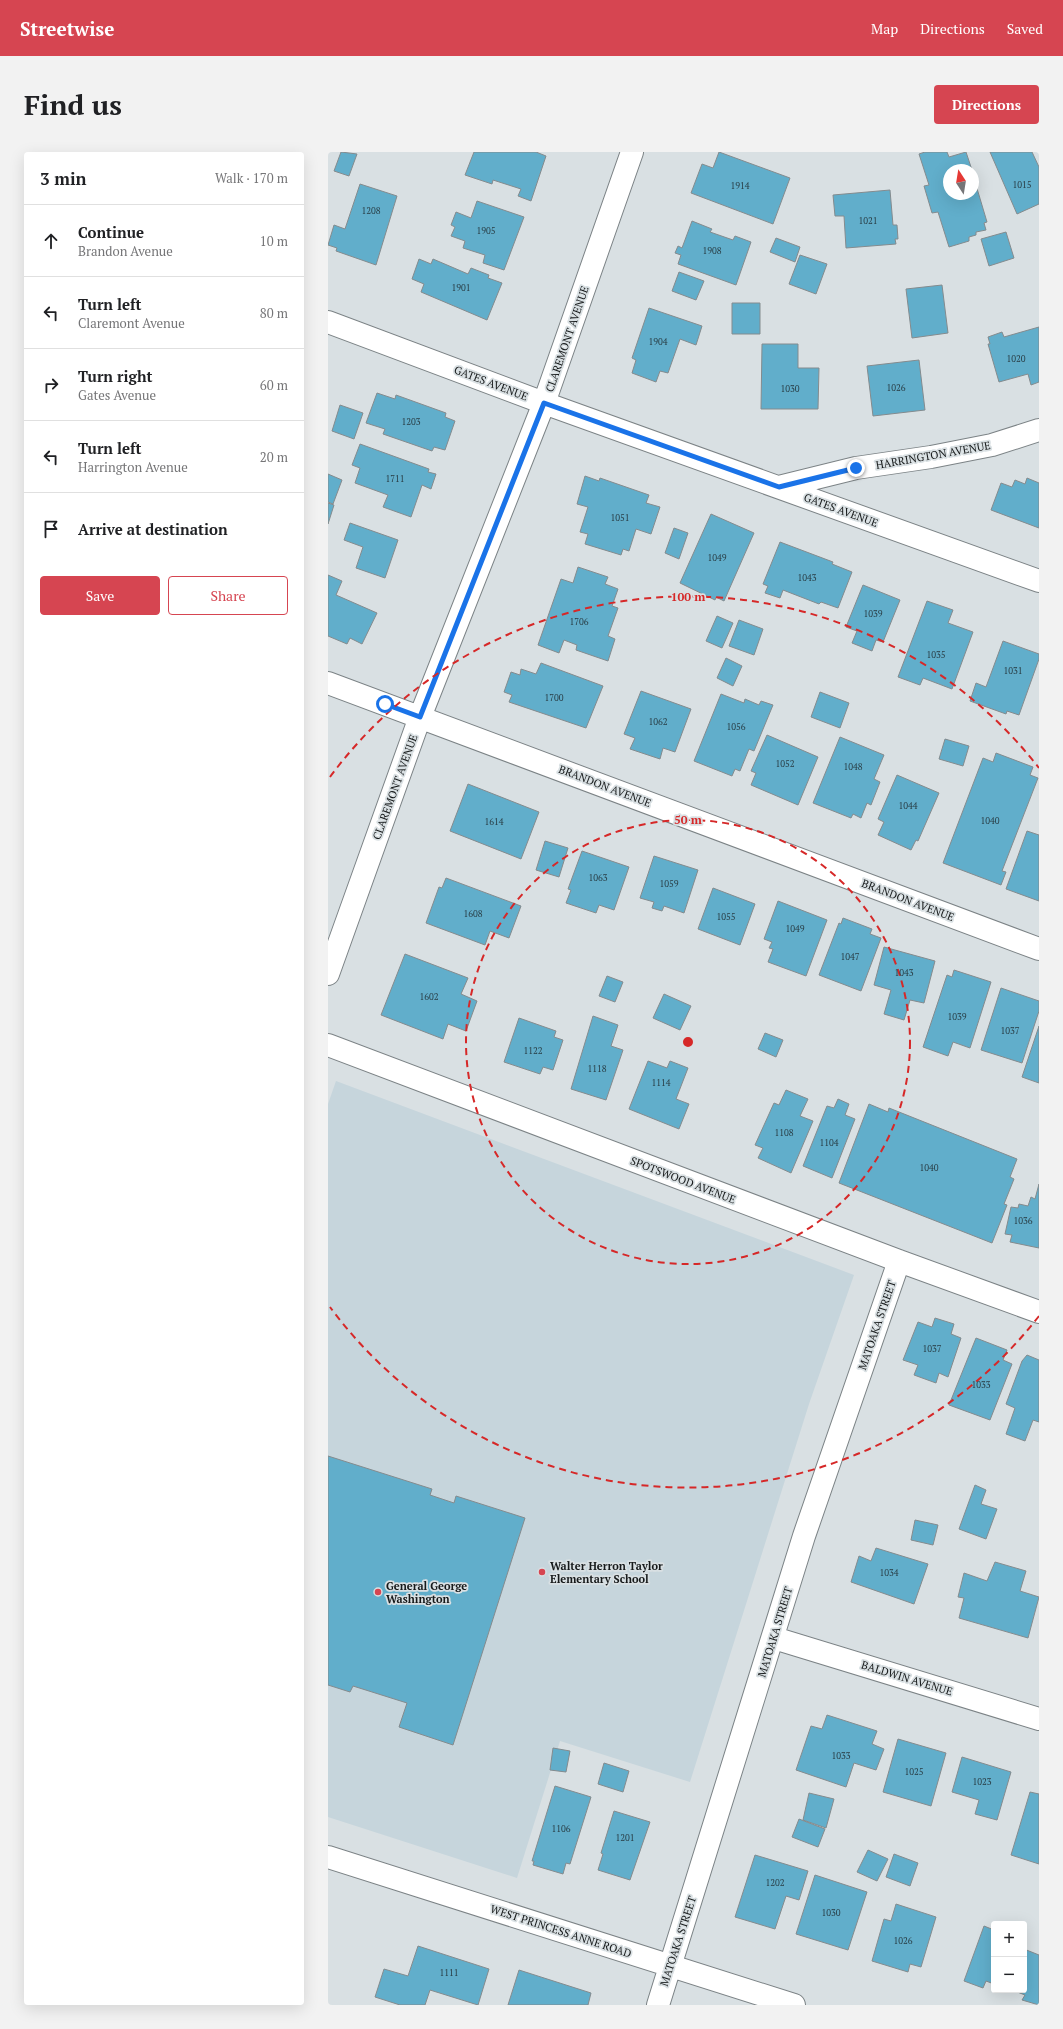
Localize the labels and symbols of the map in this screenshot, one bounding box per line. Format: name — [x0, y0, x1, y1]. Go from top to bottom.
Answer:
north arrow — [943, 164, 979, 200]
house number: 1015 — [1012, 179, 1032, 191]
house number: 1914 — [730, 180, 750, 192]
house number: 1208 — [361, 205, 381, 217]
house number: 1021 — [858, 215, 878, 227]
house number: 1905 — [476, 225, 496, 237]
house number: 1908 — [702, 245, 722, 257]
house number: 1901 — [451, 282, 471, 294]
street label: CLAREMONT AVENUE — [542, 284, 592, 394]
house number: 1904 — [648, 336, 668, 348]
house number: 1020 — [1006, 353, 1026, 365]
street label: GATES AVENUE — [452, 363, 530, 403]
house number: 1026 — [886, 382, 906, 394]
house number: 1030 — [780, 383, 800, 395]
house number: 1203 — [401, 416, 421, 428]
street label: HARRINGTON AVENUE — [874, 438, 992, 472]
route end — [847, 459, 865, 477]
house number: 1711 — [385, 473, 405, 485]
street label: GATES AVENUE — [802, 490, 880, 530]
house number: 1051 — [610, 512, 630, 524]
house number: 1049 — [707, 552, 727, 564]
house number: 1043 — [797, 572, 817, 584]
text: 100 m — [671, 589, 705, 604]
house number: 1039 — [863, 608, 883, 620]
house number: 1706 — [569, 616, 589, 628]
house number: 1035 — [926, 649, 946, 661]
house number: 1031 — [1003, 665, 1023, 677]
house number: 1700 — [544, 692, 564, 704]
route start — [376, 695, 394, 713]
house number: 1062 — [648, 716, 668, 728]
house number: 1056 — [726, 721, 746, 733]
street label: CLAREMONT AVENUE — [369, 732, 421, 842]
house number: 1052 — [775, 758, 795, 770]
house number: 1048 — [843, 761, 863, 773]
street label: BRANDON AVENUE — [557, 762, 653, 810]
house number: 1044 — [898, 800, 918, 812]
text: 50 m — [674, 812, 702, 827]
house number: 1040 — [980, 815, 1000, 827]
house number: 1614 — [484, 816, 504, 828]
house number: 1063 — [588, 872, 608, 884]
street label: BRANDON AVENUE — [860, 876, 956, 924]
house number: 1059 — [659, 878, 679, 890]
house number: 1608 — [463, 908, 483, 920]
house number: 1055 — [716, 911, 736, 923]
house number: 1049 — [785, 923, 805, 935]
house number: 1047 — [840, 951, 860, 963]
house number: 1043 — [894, 967, 914, 979]
house number: 1602 — [419, 991, 439, 1003]
house number: 1039 — [947, 1011, 967, 1023]
house number: 1037 — [1000, 1025, 1020, 1037]
centre of rings — [681, 1035, 695, 1049]
house number: 1122 — [523, 1045, 543, 1057]
house number: 1118 — [587, 1063, 607, 1075]
house number: 1114 — [651, 1077, 671, 1089]
house number: 1108 — [774, 1127, 794, 1139]
house number: 1104 — [819, 1137, 839, 1149]
street label: SPOTSWOOD AVENUE — [628, 1153, 738, 1207]
house number: 1040 — [919, 1162, 939, 1174]
house number: 1036 — [1013, 1215, 1033, 1227]
street label: MATOAKA STREET — [855, 1278, 899, 1372]
house number: 1037 — [922, 1343, 942, 1355]
house number: 1033 — [971, 1379, 991, 1391]
place label: Walter Herron Taylor Elementary School — [550, 1559, 663, 1586]
marker: Walter Herron Taylor Elementary School — [537, 1567, 547, 1577]
house number: 1034 — [879, 1567, 899, 1579]
place label: General George Washington — [386, 1579, 467, 1606]
street label: MATOAKA STREET — [755, 1585, 795, 1679]
marker: General George Washington — [373, 1587, 383, 1597]
street label: BALDWIN AVENUE — [860, 1657, 954, 1699]
house number: 1033 — [831, 1750, 851, 1762]
house number: 1025 — [904, 1766, 924, 1778]
house number: 1023 — [972, 1776, 992, 1788]
house number: 1106 — [551, 1823, 571, 1835]
house number: 1201 — [615, 1832, 635, 1844]
house number: 1202 — [765, 1877, 785, 1889]
street label: MATOAKA STREET — [657, 1894, 699, 1988]
street label: WEST PRINCESS ANNE ROAD — [489, 1902, 633, 1961]
house number: 1030 — [821, 1907, 841, 1919]
house number: 1026 — [893, 1935, 913, 1947]
house number: 1111 — [439, 1967, 459, 1979]

